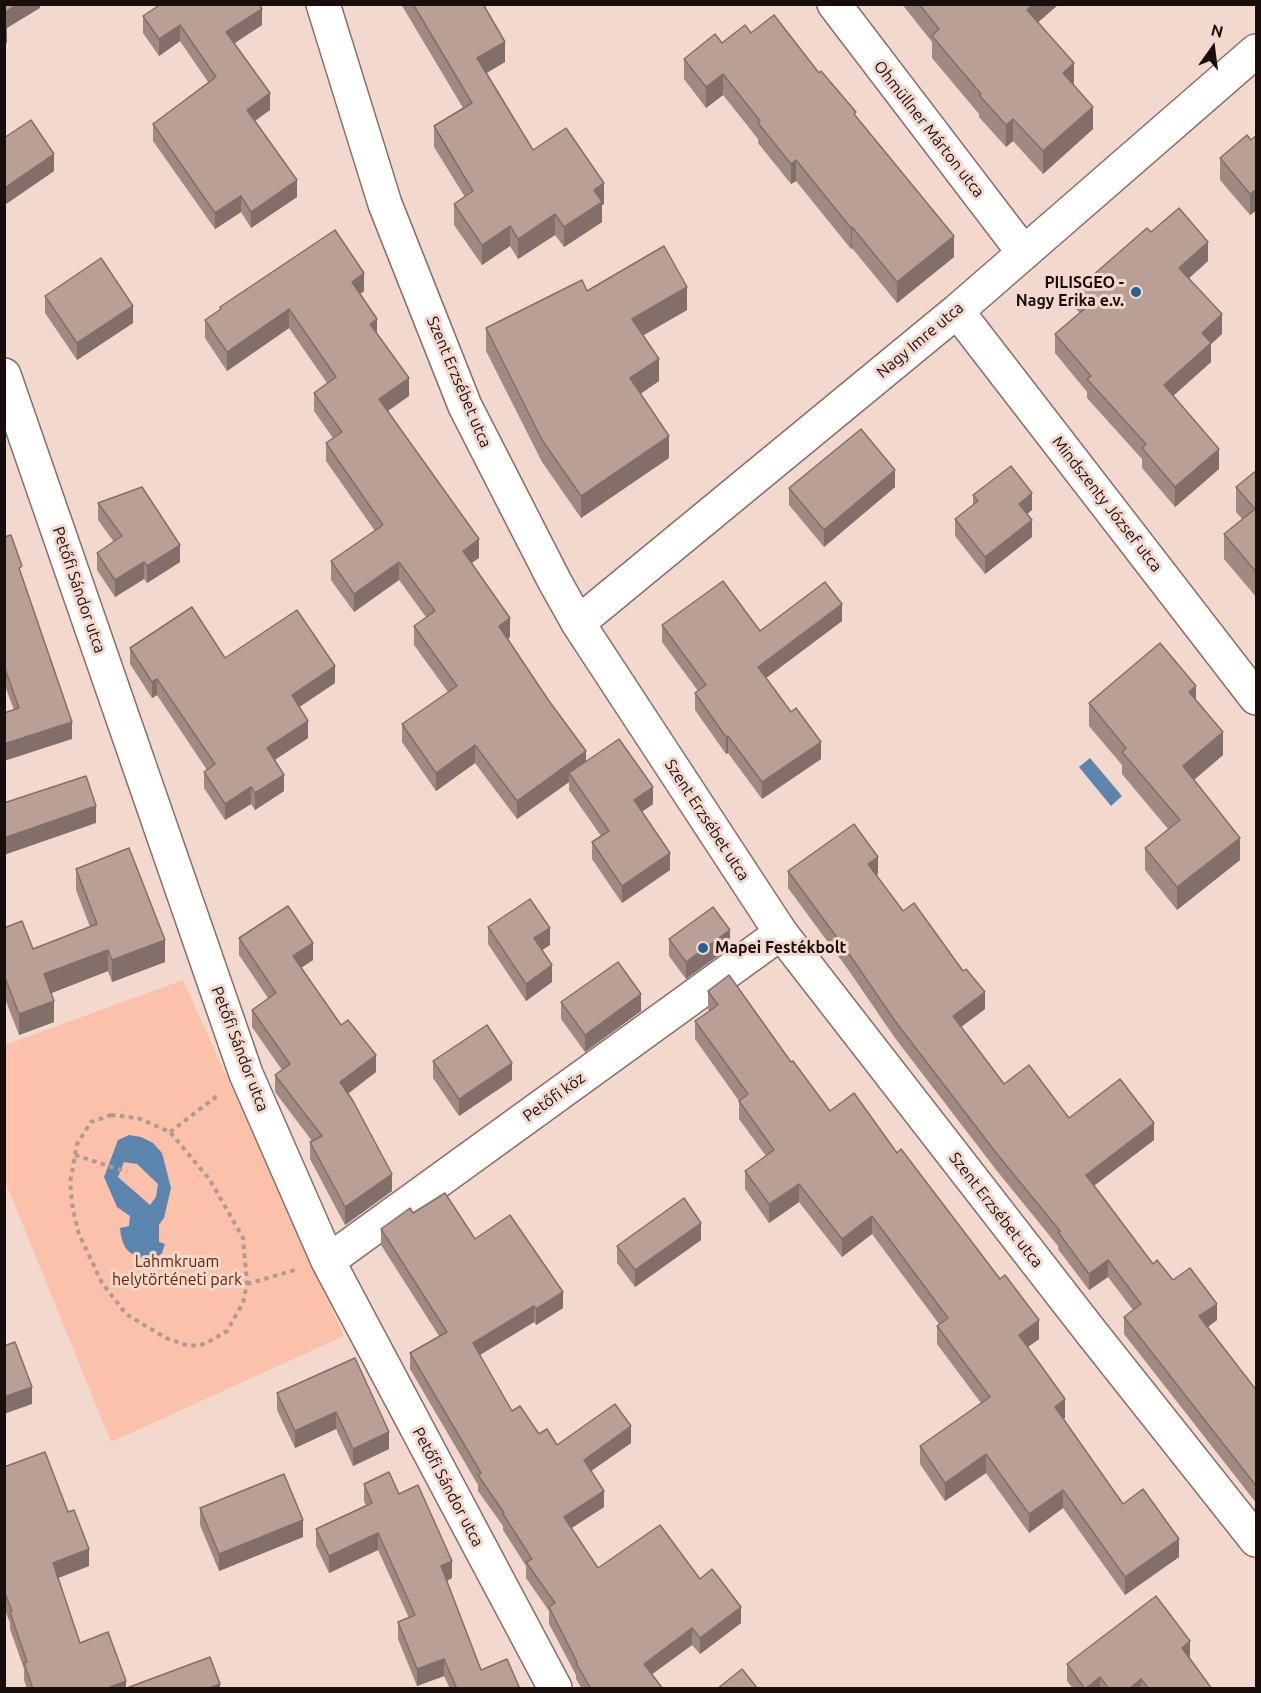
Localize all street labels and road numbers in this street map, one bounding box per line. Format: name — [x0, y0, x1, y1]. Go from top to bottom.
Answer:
street label: Ohmüllner Márton utca — [870, 57, 988, 201]
street label: Nagy Imre utca — [873, 298, 967, 382]
street label: Szent Erzsébet utca — [423, 313, 495, 451]
street label: Mindszenty József utca — [1048, 432, 1166, 576]
street label: Petőfi Sándor utca — [48, 524, 110, 656]
street label: Szent Erzsébet utca — [661, 756, 753, 884]
street label: Petőfi Sándor utca — [207, 984, 273, 1114]
street label: Petőfi köz — [519, 1068, 589, 1126]
street label: Szent Erzsébet utca — [945, 1149, 1047, 1271]
street label: Petőfi Sándor utca — [408, 1424, 488, 1550]

